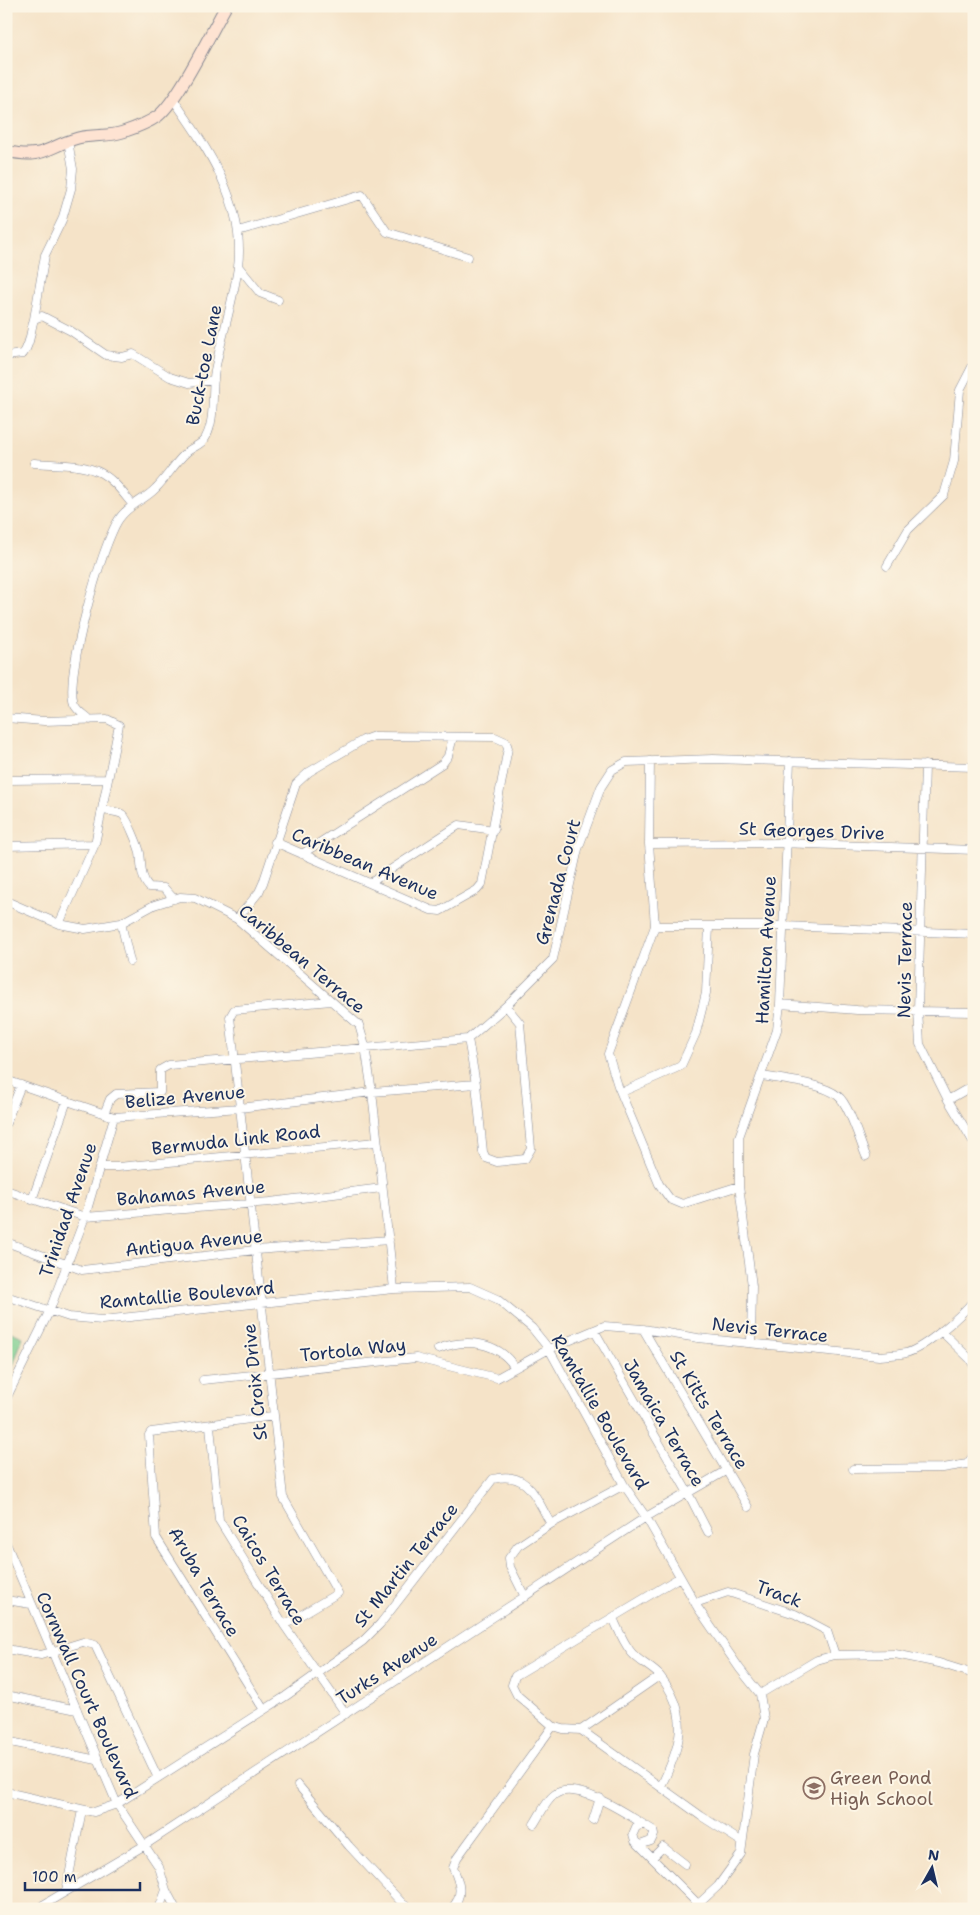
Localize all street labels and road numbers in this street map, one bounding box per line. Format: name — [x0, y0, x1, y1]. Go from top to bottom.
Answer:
street label: Buck-toe Lane — [181, 303, 227, 427]
street label: Grenada Court — [530, 816, 586, 948]
street label: St Georges Drive — [739, 816, 885, 846]
street label: Caribbean Avenue — [288, 822, 442, 906]
street label: Hamilton Avenue — [750, 875, 782, 1025]
street label: Caribbean Terrace — [234, 899, 370, 1019]
street label: Nevis Terrace — [892, 901, 918, 1019]
street label: Belize Avenue — [124, 1080, 246, 1114]
street label: Bermuda Link Road — [150, 1119, 322, 1161]
street label: Trinidad Avenue — [34, 1139, 102, 1281]
street label: Bahamas Avenue — [116, 1175, 266, 1211]
street label: Antigua Avenue — [124, 1224, 264, 1262]
street label: Ramtallie Boulevard — [99, 1275, 275, 1315]
street label: Nevis Terrace — [711, 1312, 829, 1348]
street label: St Croix Drive — [237, 1322, 273, 1442]
street label: Ramtallie Boulevard — [546, 1330, 654, 1494]
street label: Tortola Way — [299, 1333, 407, 1367]
street label: St Kitts Terrace — [664, 1346, 754, 1474]
street label: Jamaica Terrace — [618, 1355, 710, 1491]
street label: St Martin Terrace — [348, 1498, 464, 1632]
street label: Caicos Terrace — [226, 1510, 312, 1630]
street label: Aruba Terrace — [163, 1523, 245, 1641]
street label: Track — [753, 1575, 805, 1613]
street label: Cornwall Court Boulevard — [31, 1588, 143, 1802]
street label: Turks Avenue — [332, 1627, 442, 1711]

